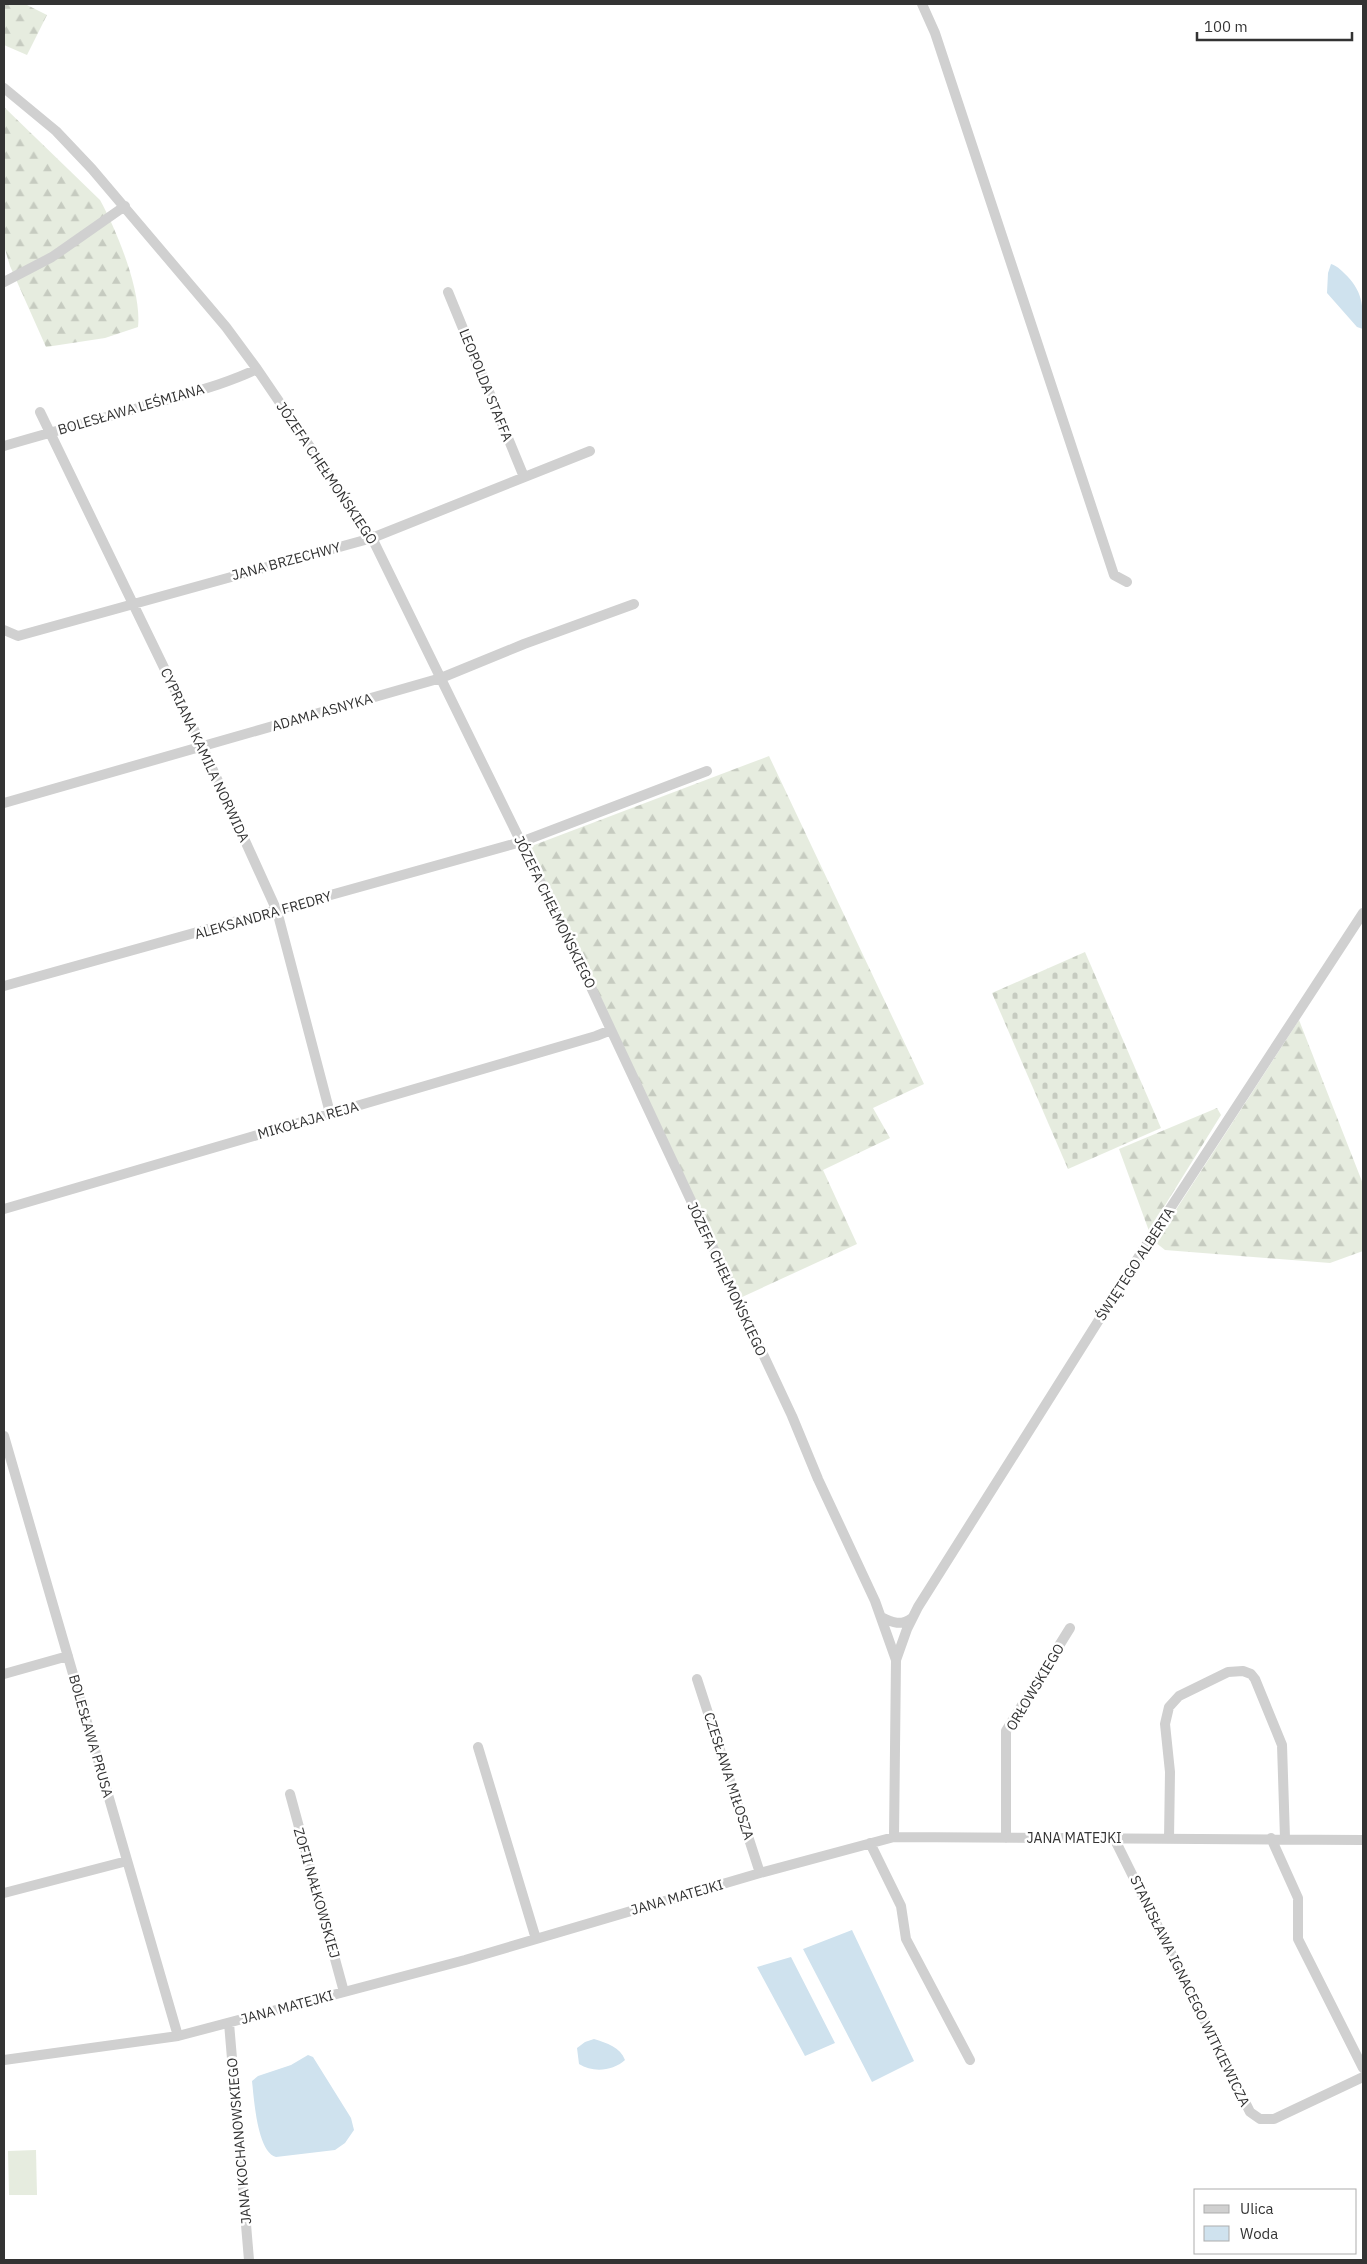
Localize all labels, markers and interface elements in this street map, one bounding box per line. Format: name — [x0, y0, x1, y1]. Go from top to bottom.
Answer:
scale bar — [1197, 10, 1352, 42]
text: 100 m — [1204, 17, 1248, 36]
street label: LEOPOLDA STAFFA — [455, 326, 517, 444]
street label: BOLESŁAWA LEŚMIANA — [55, 379, 206, 439]
street label: JÓZEFA CHEŁMOŃSKIEGO — [273, 398, 382, 548]
street label: JANA BRZECHWY — [230, 538, 343, 584]
street label: CYPRIANA KAMILA NORWIDA — [157, 665, 253, 845]
street label: ADAMA ASNYKA — [270, 689, 374, 735]
street label: JÓZEFA CHEŁMOŃSKIEGO — [510, 832, 601, 992]
street label: ALEKSANDRA FREDRY — [192, 887, 334, 943]
street label: MIKOŁAJA REJA — [255, 1097, 361, 1143]
street label: JÓZEFA CHEŁMOŃSKIEGO — [683, 1199, 772, 1359]
street label: ŚWIĘTEGO ALBERTA — [1091, 1203, 1178, 1324]
street label: ORŁOWSKIEGO — [1002, 1640, 1068, 1734]
street label: BOLESŁAWA PRUSA — [65, 1672, 117, 1800]
street label: CZESŁAWA MIŁOSZA — [700, 1710, 758, 1842]
street label: ZOFII NAŁKOWSKIEJ — [290, 1826, 344, 1960]
street label: JANA MATEJKI — [1026, 1829, 1122, 1847]
street label: STANISŁAWA IGNACEGO WITKIEWICZA — [1126, 1872, 1254, 2110]
street label: JANA MATEJKI — [629, 1875, 725, 1919]
street label: JANA MATEJKI — [239, 1986, 335, 2028]
street label: JANA KOCHANOWSKIEGO — [223, 2057, 255, 2225]
legend — [1194, 2189, 1357, 2254]
text: Ulica — [1240, 2199, 1274, 2218]
text: Woda — [1240, 2224, 1278, 2243]

